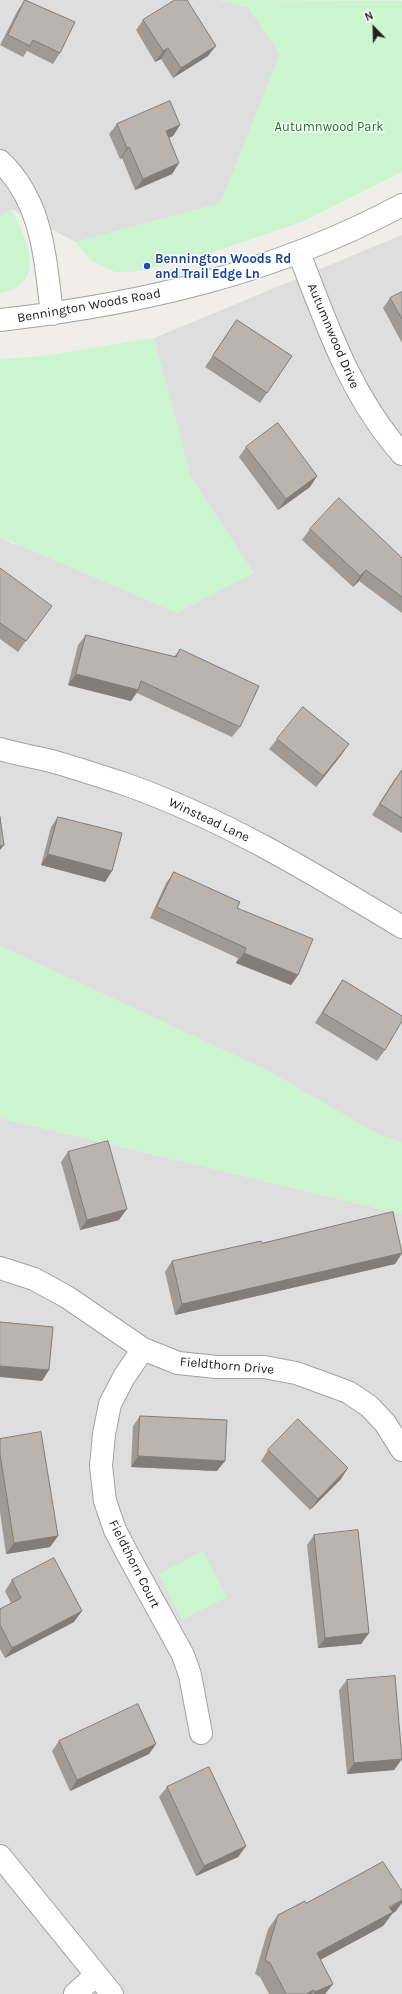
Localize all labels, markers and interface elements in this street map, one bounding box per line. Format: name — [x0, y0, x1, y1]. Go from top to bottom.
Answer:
north arrow — [354, 8, 394, 48]
text: N — [363, 9, 375, 24]
park label: Autumnwood Park — [275, 119, 383, 135]
place label: Bennington Woods Rd and Trail Edge Ln — [155, 251, 291, 282]
marker: Bennington Woods Rd and Trail Edge Ln — [142, 261, 152, 271]
street label: Autumnwood Drive — [304, 281, 362, 391]
street label: Bennington Woods Road — [16, 286, 162, 326]
street label: Winstead Lane — [166, 794, 252, 846]
street label: Fieldthorn Drive — [179, 1354, 275, 1378]
street label: Fieldthorn Court — [105, 1517, 163, 1611]

